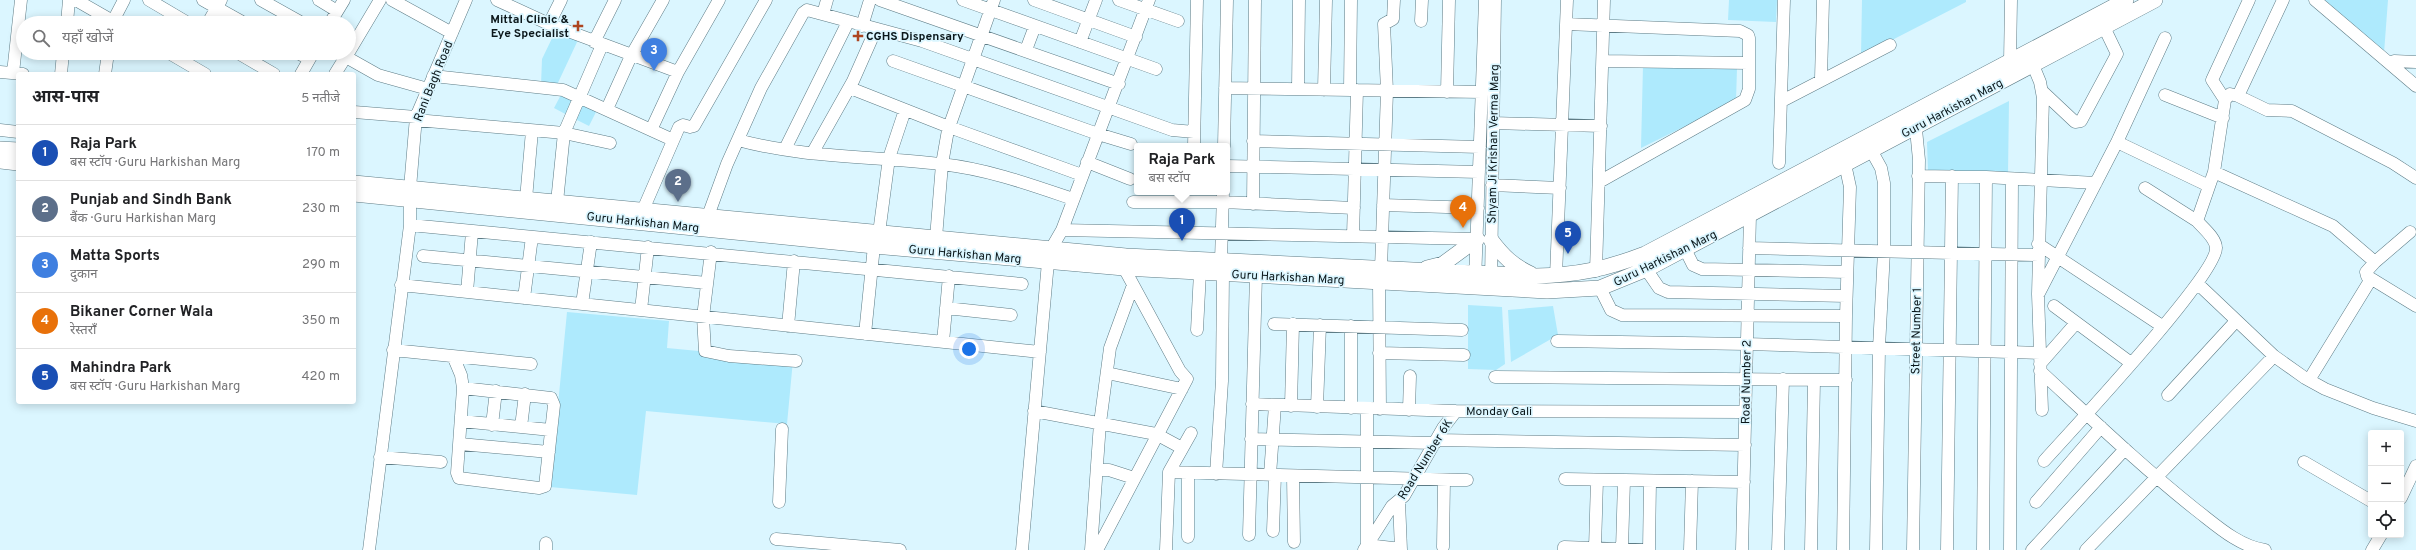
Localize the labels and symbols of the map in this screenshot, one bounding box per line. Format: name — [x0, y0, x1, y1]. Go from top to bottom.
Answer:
place label: Mittal Clinic & Eye Specialist — [490, 12, 569, 42]
marker: Mittal Clinic & Eye Specialist — [572, 20, 584, 32]
place label: CGHS Dispensary — [866, 29, 964, 45]
marker: CGHS Dispensary — [853, 31, 863, 41]
pin: 3 — [641, 38, 667, 71]
street label: Rani Bagh Road — [410, 39, 457, 124]
street label: Shyam Ji Krishan Verma Marg — [1485, 64, 1503, 224]
street label: Guru Harkishan Marg — [1899, 75, 2006, 143]
pin: 2 — [665, 169, 691, 202]
pin: 4 — [1450, 195, 1476, 228]
pin: 1 — [1169, 208, 1195, 241]
street label: Guru Harkishan Marg — [586, 209, 700, 237]
pin: 5 — [1555, 221, 1581, 254]
street label: Guru Harkishan Marg — [1611, 227, 1720, 291]
street label: Guru Harkishan Marg — [908, 242, 1022, 268]
street label: Guru Harkishan Marg — [1231, 267, 1345, 289]
street label: Street Number 1 — [1908, 287, 1926, 375]
your location — [959, 339, 979, 359]
street label: Road Number 2 — [1738, 340, 1756, 424]
street label: Monday Gali — [1466, 404, 1532, 420]
street label: Road Number 6K — [1395, 416, 1457, 503]

